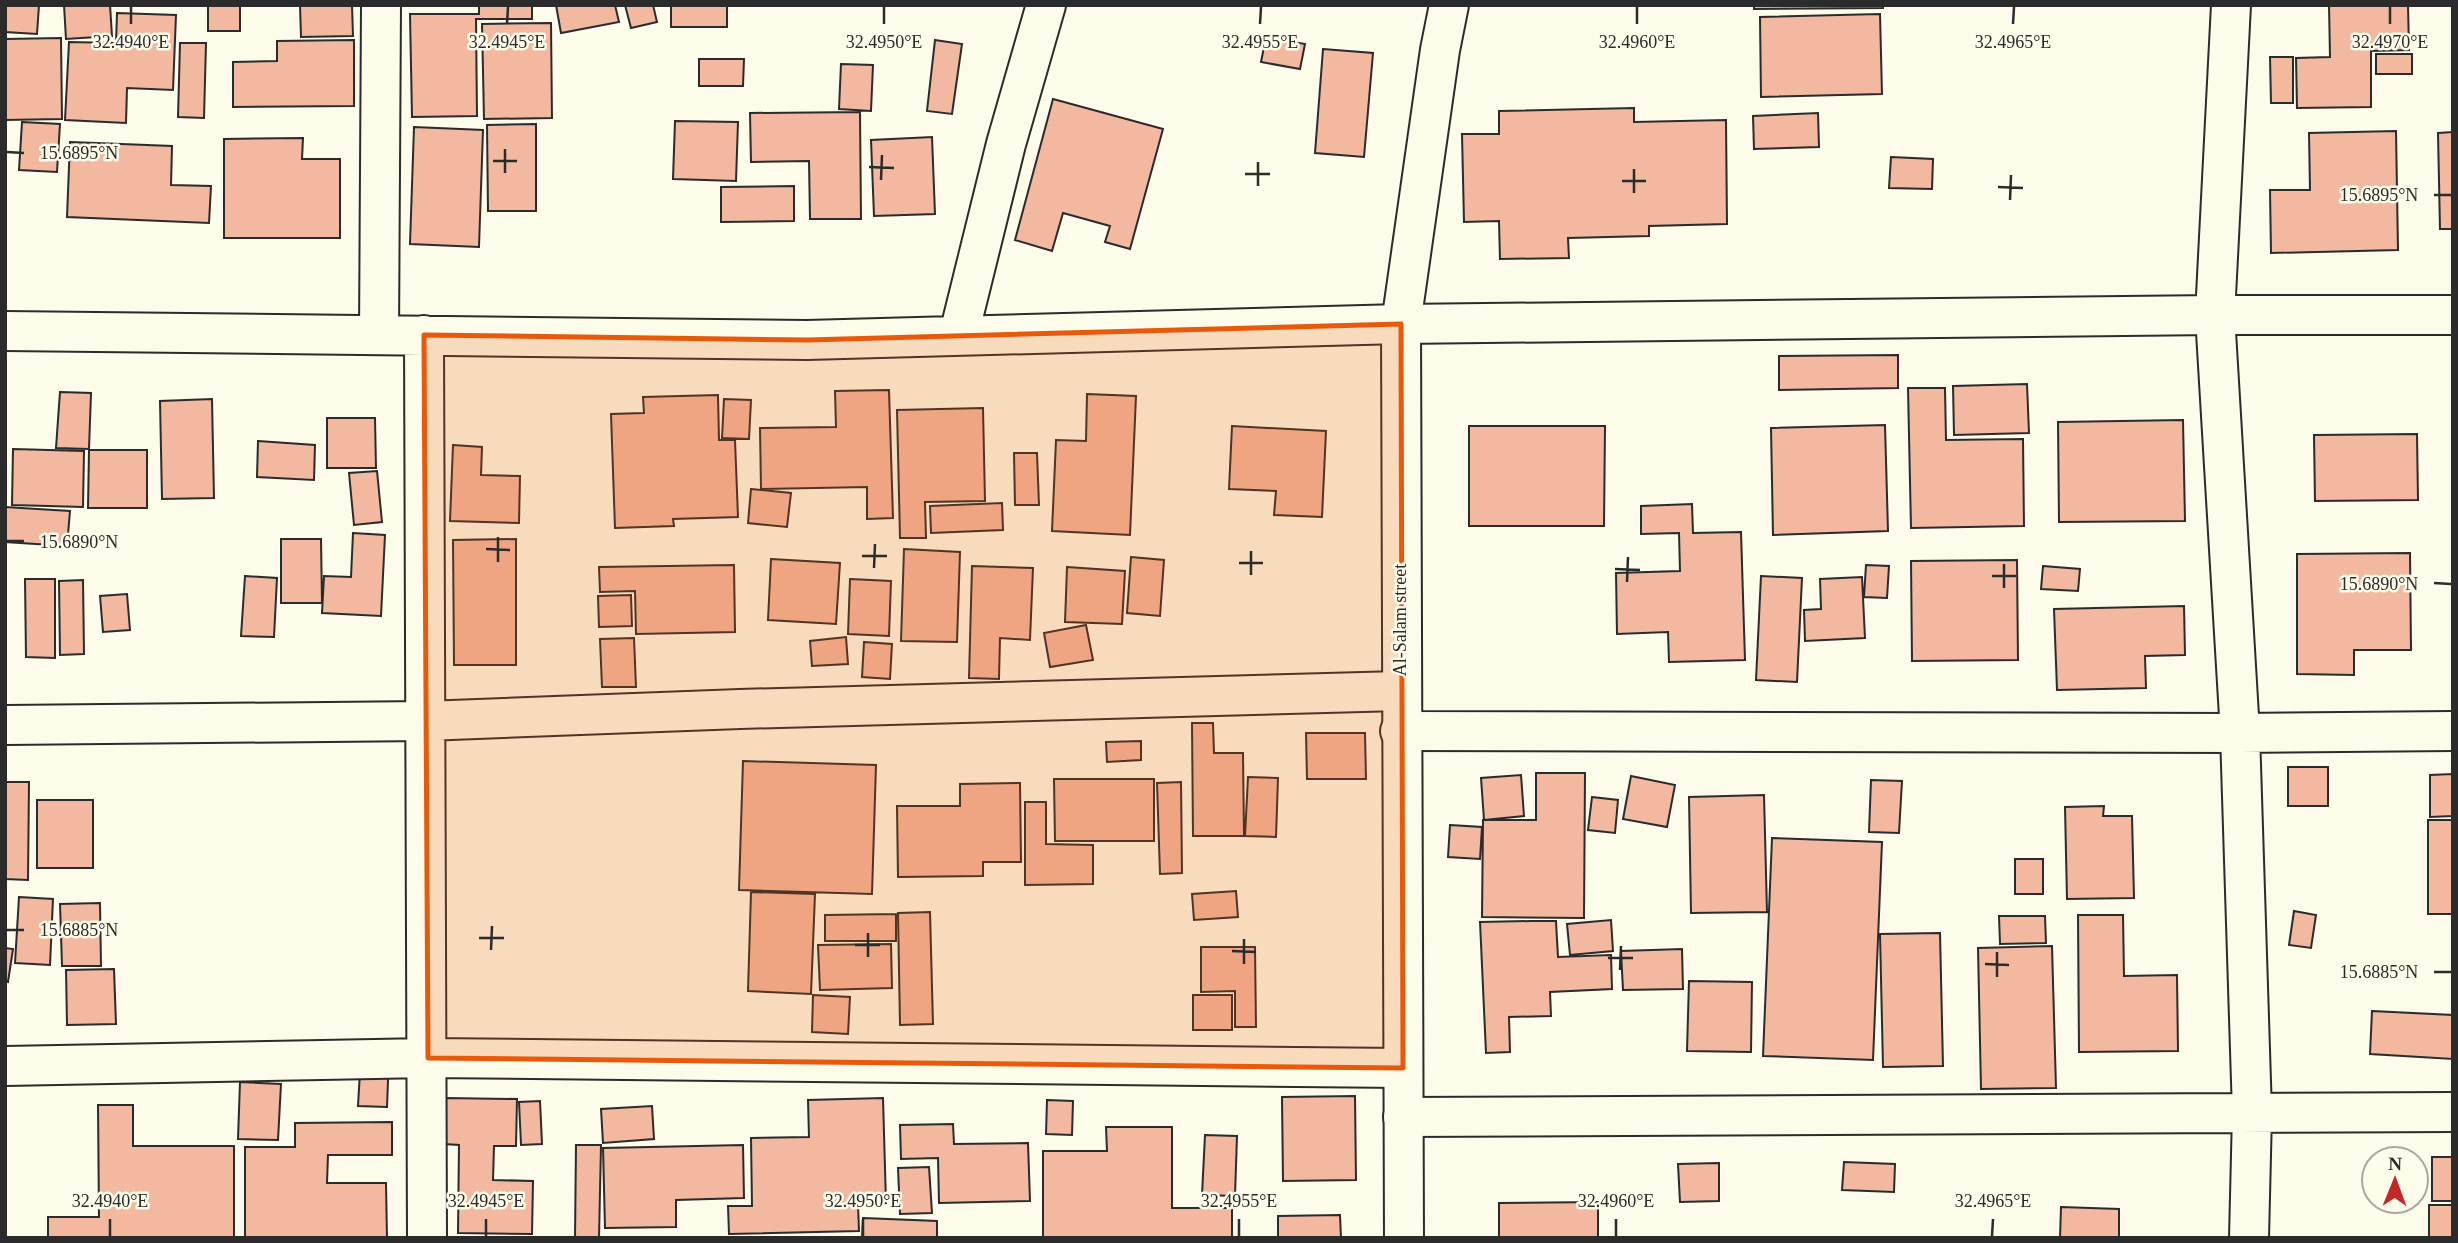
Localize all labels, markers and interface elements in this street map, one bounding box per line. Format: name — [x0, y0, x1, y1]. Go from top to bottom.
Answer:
text: 32.4940°E — [93, 32, 169, 52]
text: 32.4945°E — [469, 32, 545, 52]
text: 32.4950°E — [846, 32, 922, 52]
text: 32.4955°E — [1222, 32, 1298, 52]
text: 32.4960°E — [1599, 32, 1675, 52]
text: 32.4965°E — [1975, 32, 2051, 52]
text: 32.4970°E — [2352, 32, 2428, 52]
text: 15.6895°N — [40, 143, 118, 163]
text: 15.6895°N — [2340, 185, 2418, 205]
text: 15.6890°N — [40, 532, 118, 552]
street label: Al-Salam street — [1390, 564, 1410, 676]
text: 15.6890°N — [2340, 574, 2418, 594]
text: 15.6885°N — [40, 920, 118, 940]
text: 15.6885°N — [2340, 962, 2418, 982]
north arrow — [2360, 1145, 2430, 1215]
text: N — [2388, 1153, 2403, 1174]
text: 32.4940°E — [72, 1191, 148, 1211]
text: 32.4945°E — [448, 1191, 524, 1211]
text: 32.4950°E — [825, 1191, 901, 1211]
text: 32.4955°E — [1201, 1191, 1277, 1211]
text: 32.4960°E — [1578, 1191, 1654, 1211]
text: 32.4965°E — [1955, 1191, 2031, 1211]

